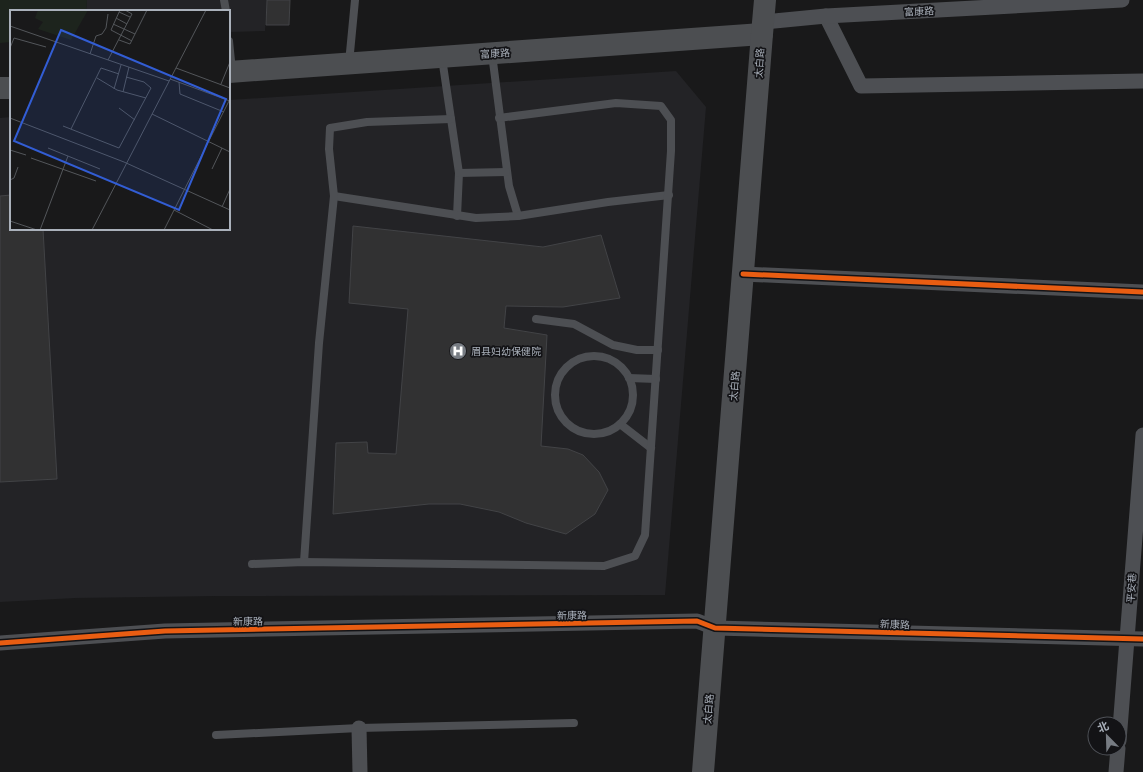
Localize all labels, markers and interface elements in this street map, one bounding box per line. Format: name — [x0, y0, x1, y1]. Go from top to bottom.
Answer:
street label: 富康路 — [904, 5, 934, 19]
inset map — [10, 10, 230, 230]
street label: 富康路 — [480, 47, 510, 61]
street label: 太白路 — [753, 48, 767, 78]
hospital icon: 眉县妇幼保健院 — [448, 341, 468, 361]
place label: 眉县妇幼保健院 — [471, 346, 541, 358]
street label: 太白路 — [728, 371, 742, 402]
street label: 平安巷 — [1125, 573, 1139, 603]
street label: 新康路 — [557, 610, 587, 622]
street label: 新康路 — [233, 616, 263, 628]
street label: 新康路 — [880, 618, 910, 632]
street label: 太白路 — [702, 694, 716, 725]
north arrow — [1087, 716, 1127, 756]
text: 北 — [1096, 719, 1111, 735]

